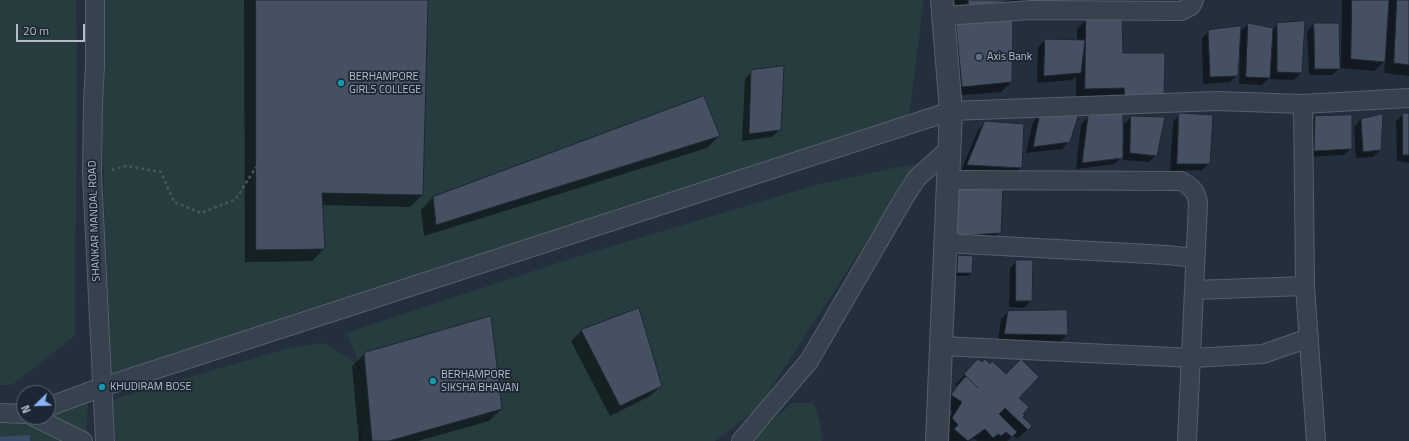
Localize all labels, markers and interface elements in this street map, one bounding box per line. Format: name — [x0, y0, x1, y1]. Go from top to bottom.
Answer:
scale bar — [18, 16, 87, 42]
text: 20 m — [23, 21, 49, 40]
place label: Axis Bank — [987, 50, 1032, 64]
marker: Axis Bank — [974, 52, 984, 62]
place label: BERHAMPORE GIRLS COLLEGE — [349, 70, 421, 96]
marker: BERHAMPORE GIRLS COLLEGE — [336, 78, 346, 88]
street label: SHANKAR MANDAL ROAD — [86, 160, 104, 282]
place label: BERHAMPORE SIKSHA BHAVAN — [441, 368, 519, 394]
marker: BERHAMPORE SIKSHA BHAVAN — [428, 376, 438, 386]
place label: KHUDIRAM BOSE — [110, 380, 192, 394]
marker: KHUDIRAM BOSE — [97, 382, 107, 392]
north arrow — [16, 385, 56, 425]
text: N — [17, 403, 35, 416]

